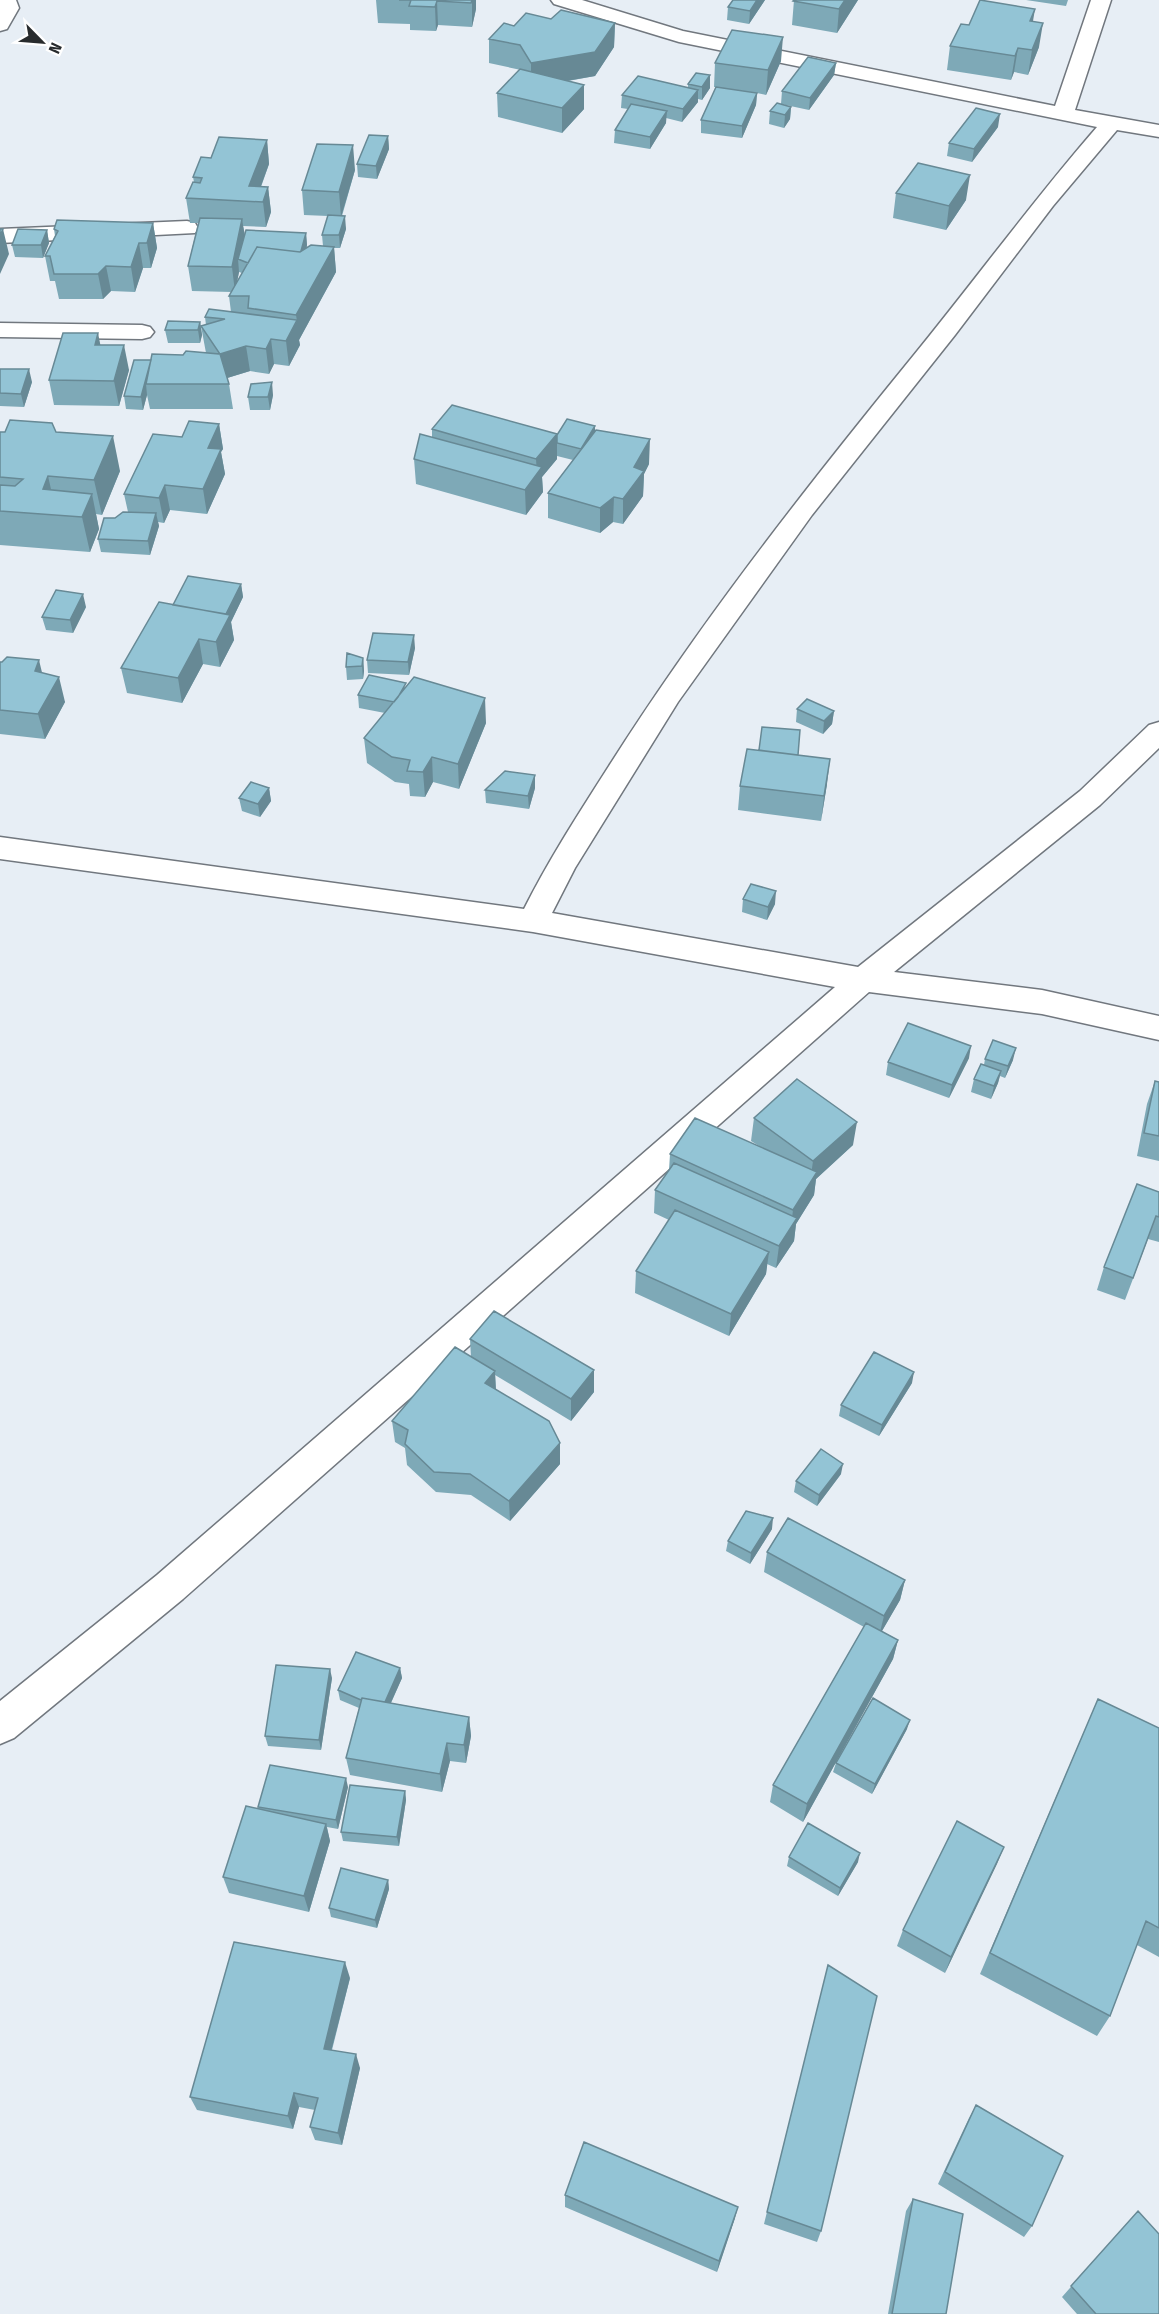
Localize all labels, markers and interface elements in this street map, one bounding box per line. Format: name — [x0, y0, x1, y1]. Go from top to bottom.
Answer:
north arrow — [12, 12, 72, 72]
text: N — [45, 40, 66, 56]

